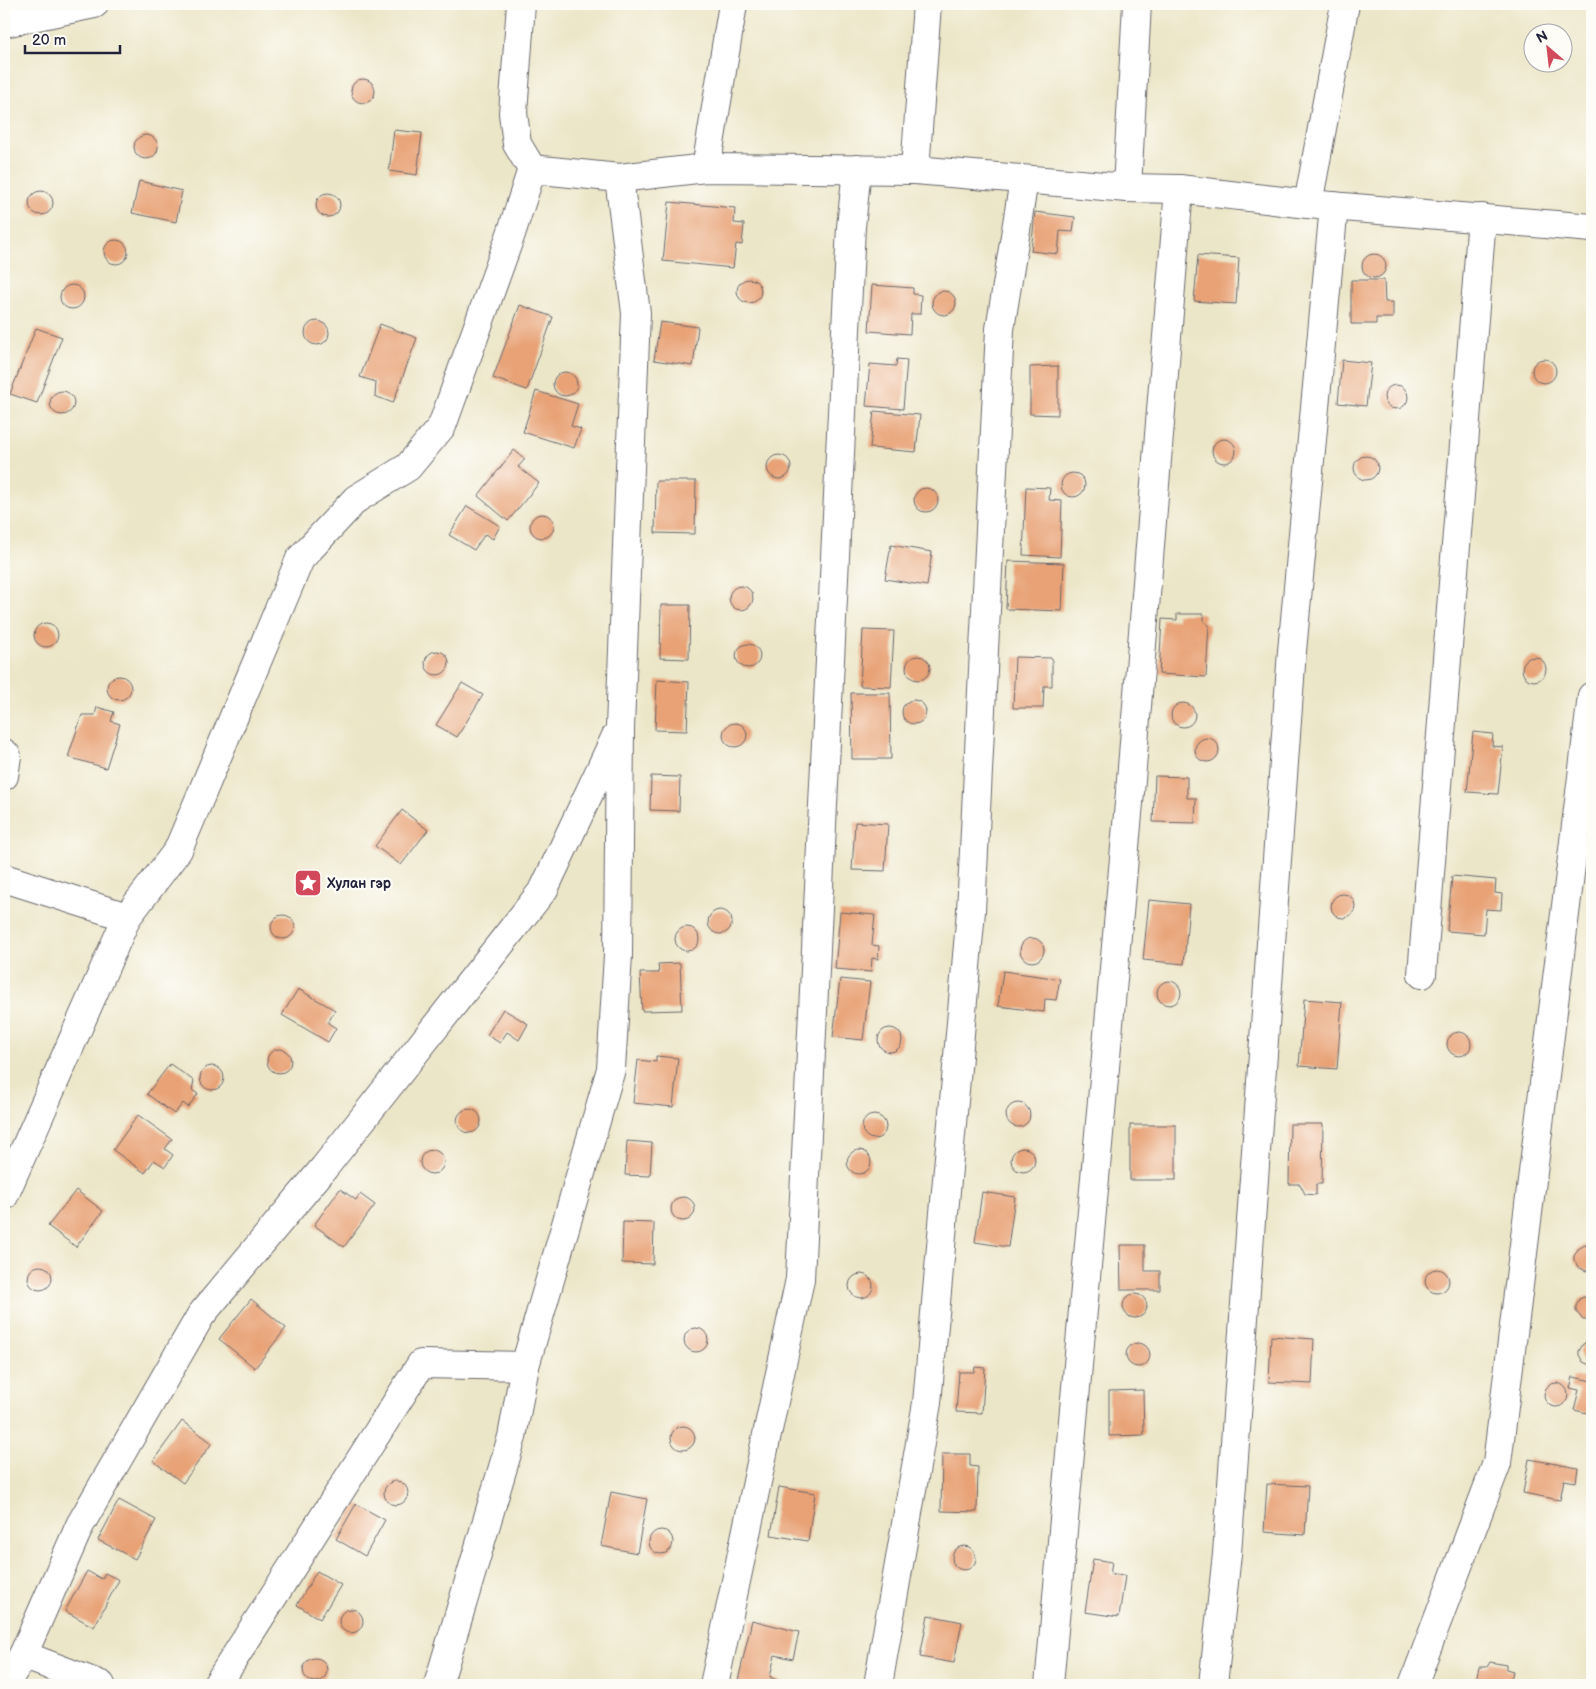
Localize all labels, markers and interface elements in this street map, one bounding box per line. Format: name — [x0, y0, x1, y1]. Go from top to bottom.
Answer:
scale bar — [25, 22, 120, 54]
north arrow — [1524, 22, 1574, 72]
text: N — [1533, 27, 1551, 47]
text: 20 m — [32, 31, 66, 50]
place icon: Хулан гэр — [293, 868, 323, 898]
place label: Хулан гэр — [326, 875, 392, 892]

